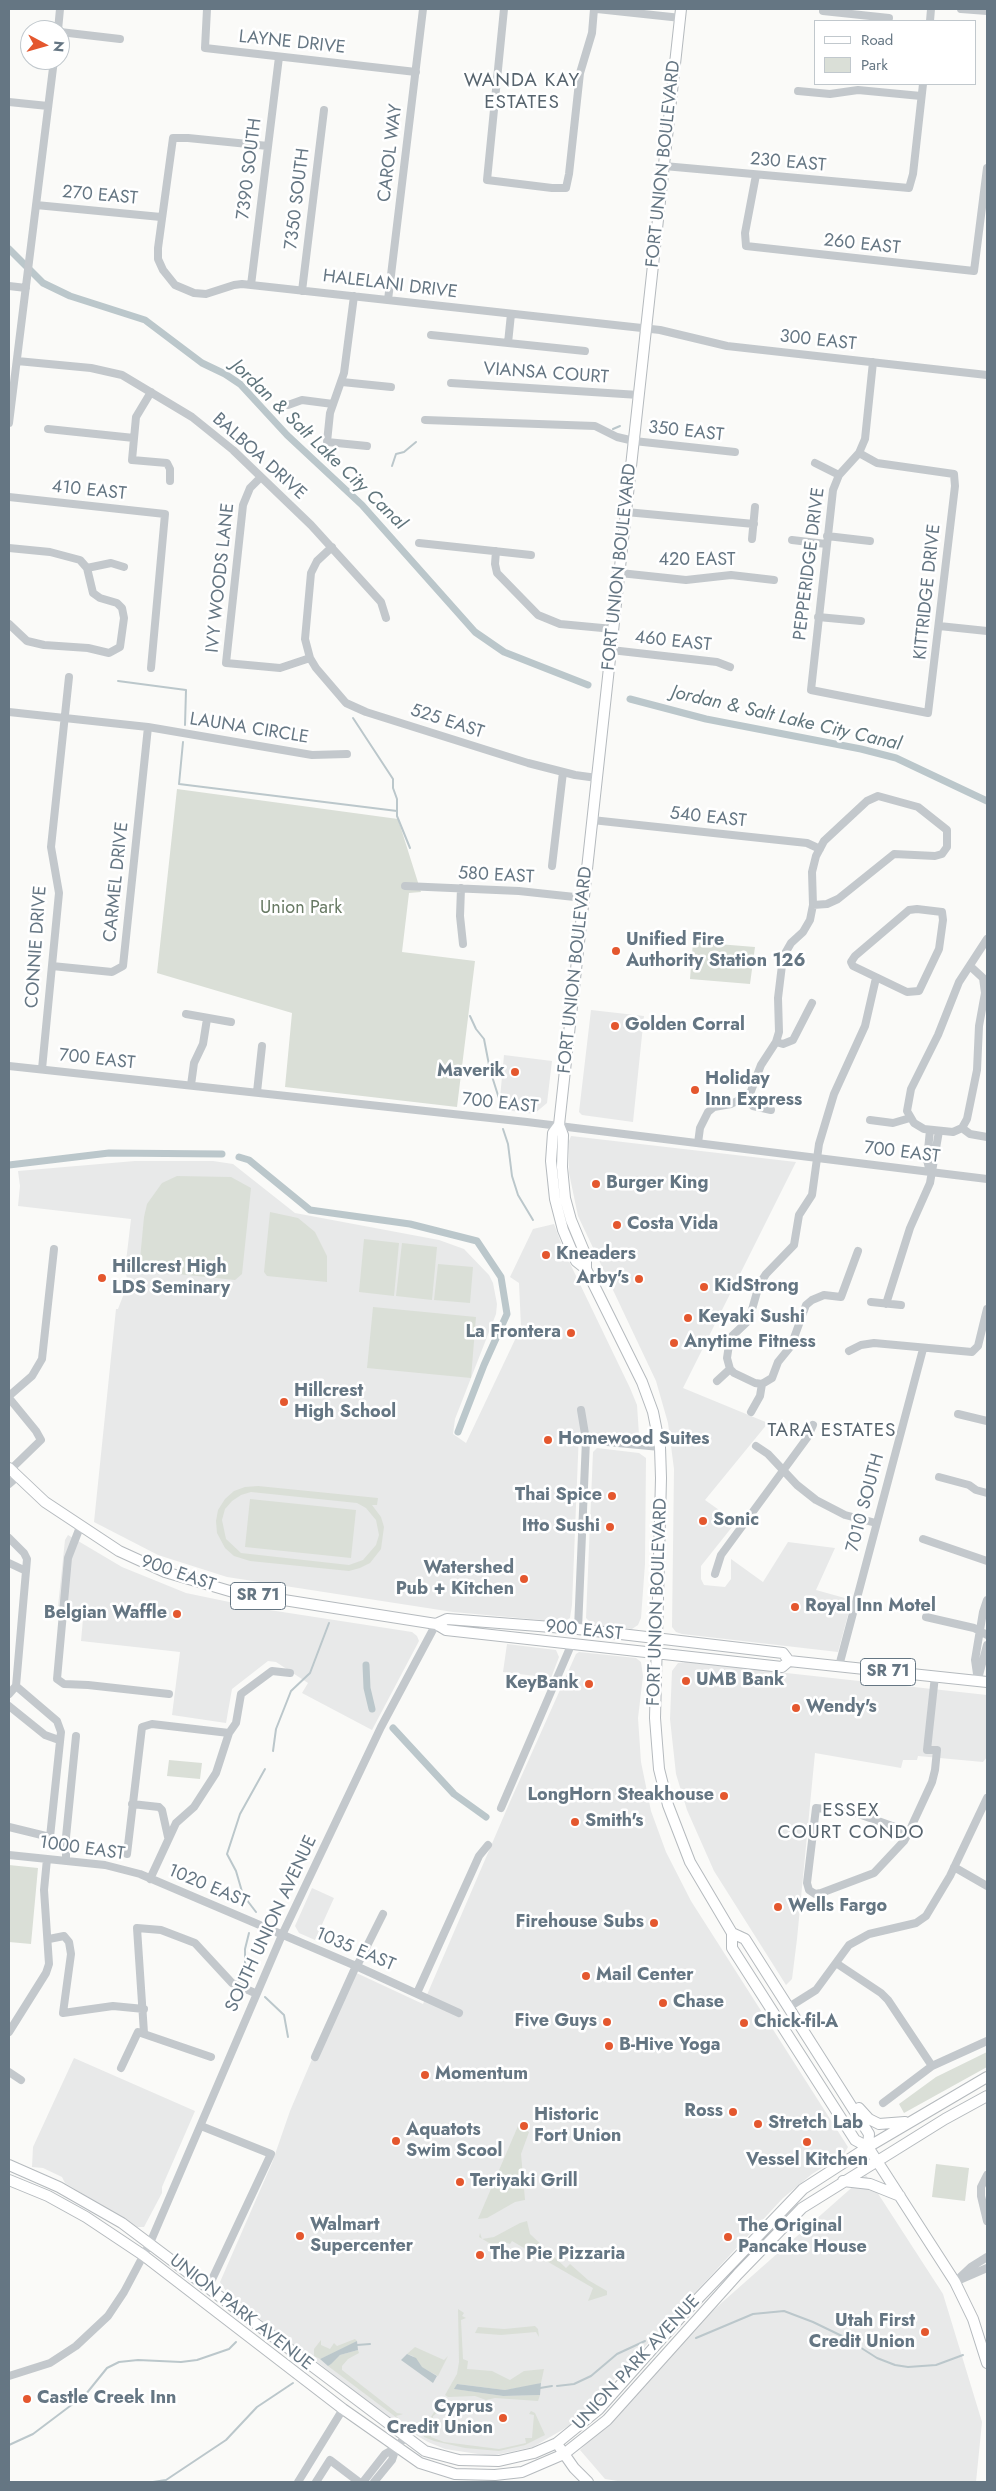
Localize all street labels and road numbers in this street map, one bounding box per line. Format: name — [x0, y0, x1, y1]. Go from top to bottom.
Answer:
street label: LAYNE DRIVE — [238, 27, 346, 59]
street label: FORT UNION BOULEVARD — [642, 59, 686, 269]
street label: CAROL WAY — [374, 103, 408, 203]
street label: 7390 SOUTH — [233, 117, 267, 221]
street label: 7350 SOUTH — [281, 147, 315, 251]
street label: 230 EAST — [749, 149, 827, 177]
street label: 270 EAST — [61, 182, 139, 210]
street label: 260 EAST — [823, 230, 901, 260]
street label: HALELANI DRIVE — [321, 266, 459, 304]
street label: 300 EAST — [779, 326, 857, 356]
street label: VIANSA COURT — [483, 359, 609, 389]
street label: BALBOA DRIVE — [207, 409, 311, 505]
street label: 350 EAST — [647, 417, 725, 447]
street label: FORT UNION BOULEVARD — [598, 462, 642, 672]
street label: 410 EAST — [51, 476, 127, 506]
street label: PEPPERIDGE DRIVE — [790, 486, 830, 642]
street label: IVY WOODS LANE — [202, 502, 240, 654]
street label: KITTRIDGE DRIVE — [910, 523, 946, 661]
street label: 420 EAST — [659, 550, 735, 572]
street label: 460 EAST — [634, 627, 712, 657]
street label: 525 EAST — [408, 700, 486, 744]
street label: LAUNA CIRCLE — [188, 709, 310, 749]
street label: 540 EAST — [669, 803, 747, 833]
street label: CARMEL DRIVE — [100, 821, 134, 943]
street label: 580 EAST — [457, 863, 535, 889]
street label: FORT UNION BOULEVARD — [554, 865, 598, 1075]
street label: CONNIE DRIVE — [22, 885, 52, 1009]
street label: 700 EAST — [58, 1045, 136, 1075]
street label: 700 EAST — [461, 1089, 539, 1119]
street label: 700 EAST — [863, 1138, 941, 1168]
street label: 7010 SOUTH — [842, 1451, 890, 1555]
street label: FORT UNION BOULEVARD — [644, 1498, 672, 1706]
street label: 900 EAST — [138, 1551, 218, 1597]
road number: SR 71 — [230, 1582, 286, 1610]
street label: 900 EAST — [544, 1616, 624, 1646]
road number: SR 71 — [860, 1658, 916, 1685]
street label: 1000 EAST — [38, 1832, 126, 1866]
street label: SOUTH UNION AVENUE — [222, 1832, 322, 2016]
street label: 1020 EAST — [164, 1860, 252, 1914]
street label: 1035 EAST — [312, 1924, 398, 1976]
street label: UNION PARK AVENUE — [165, 2250, 317, 2376]
street label: UNION PARK AVENUE — [569, 2291, 705, 2435]

